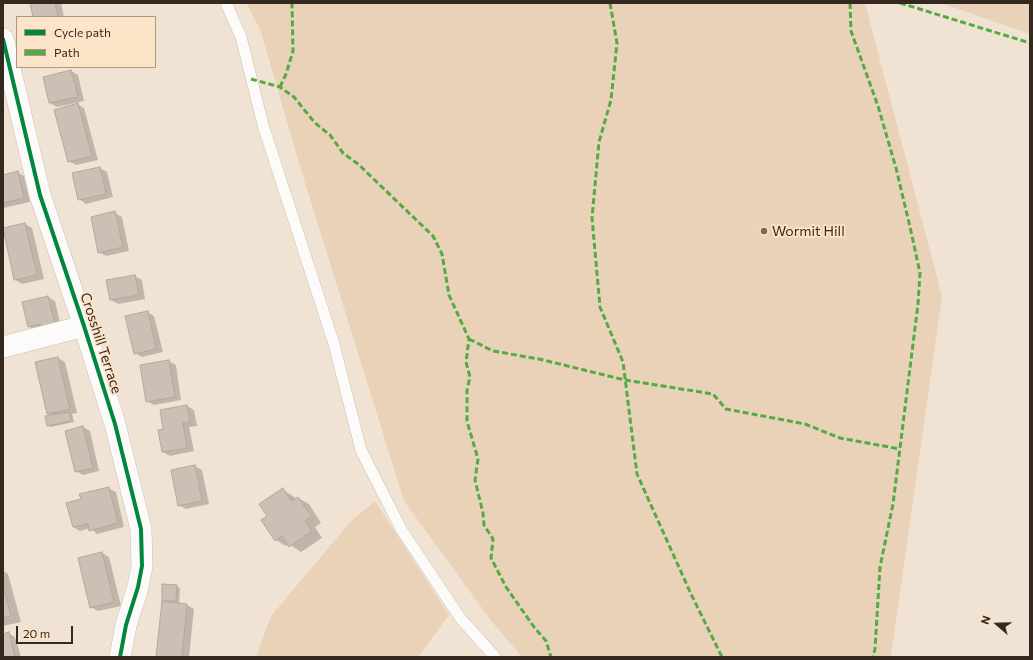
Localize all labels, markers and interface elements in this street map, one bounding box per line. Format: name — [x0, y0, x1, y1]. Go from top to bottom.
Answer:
legend — [16, 16, 156, 68]
text: Cycle path — [54, 25, 111, 39]
text: Path — [54, 45, 80, 59]
place label: Wormit Hill — [772, 223, 845, 239]
marker: Wormit Hill — [759, 226, 769, 236]
street label: Crosshill Terrace — [77, 290, 125, 396]
north arrow — [977, 604, 1017, 644]
text: N — [978, 614, 993, 626]
scale bar — [18, 618, 75, 644]
text: 20 m — [23, 626, 50, 640]

